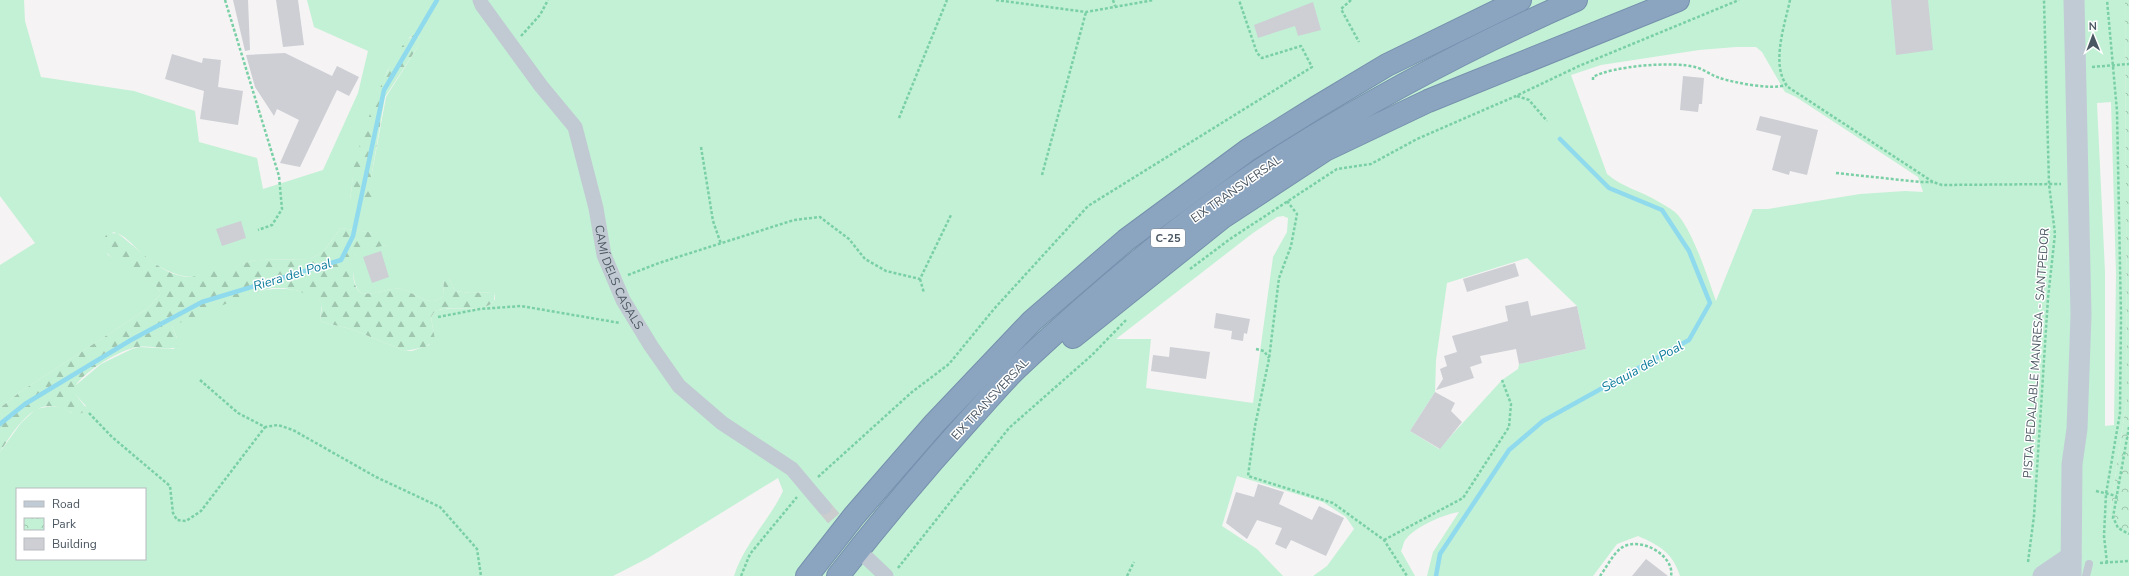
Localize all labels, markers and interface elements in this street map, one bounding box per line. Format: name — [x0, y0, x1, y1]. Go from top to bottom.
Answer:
north arrow — [2073, 16, 2113, 56]
text: N — [2089, 19, 2097, 34]
street label: EIX TRANSVERSAL — [1188, 152, 1285, 226]
street label: CAMÍ DELS CASALS — [591, 224, 647, 332]
street label: PISTA PEDALABLE MANRESA - SANTPEDOR — [2019, 227, 2053, 479]
road number: C-25 — [1151, 229, 1185, 247]
water label: Riera del Poal — [251, 254, 334, 295]
water label: Sèquia del Poal — [1598, 337, 1687, 397]
street label: EIX TRANSVERSAL — [948, 354, 1033, 444]
legend — [16, 488, 146, 560]
text: Road — [52, 496, 80, 512]
text: Park — [52, 516, 77, 532]
text: Building — [52, 536, 97, 552]

